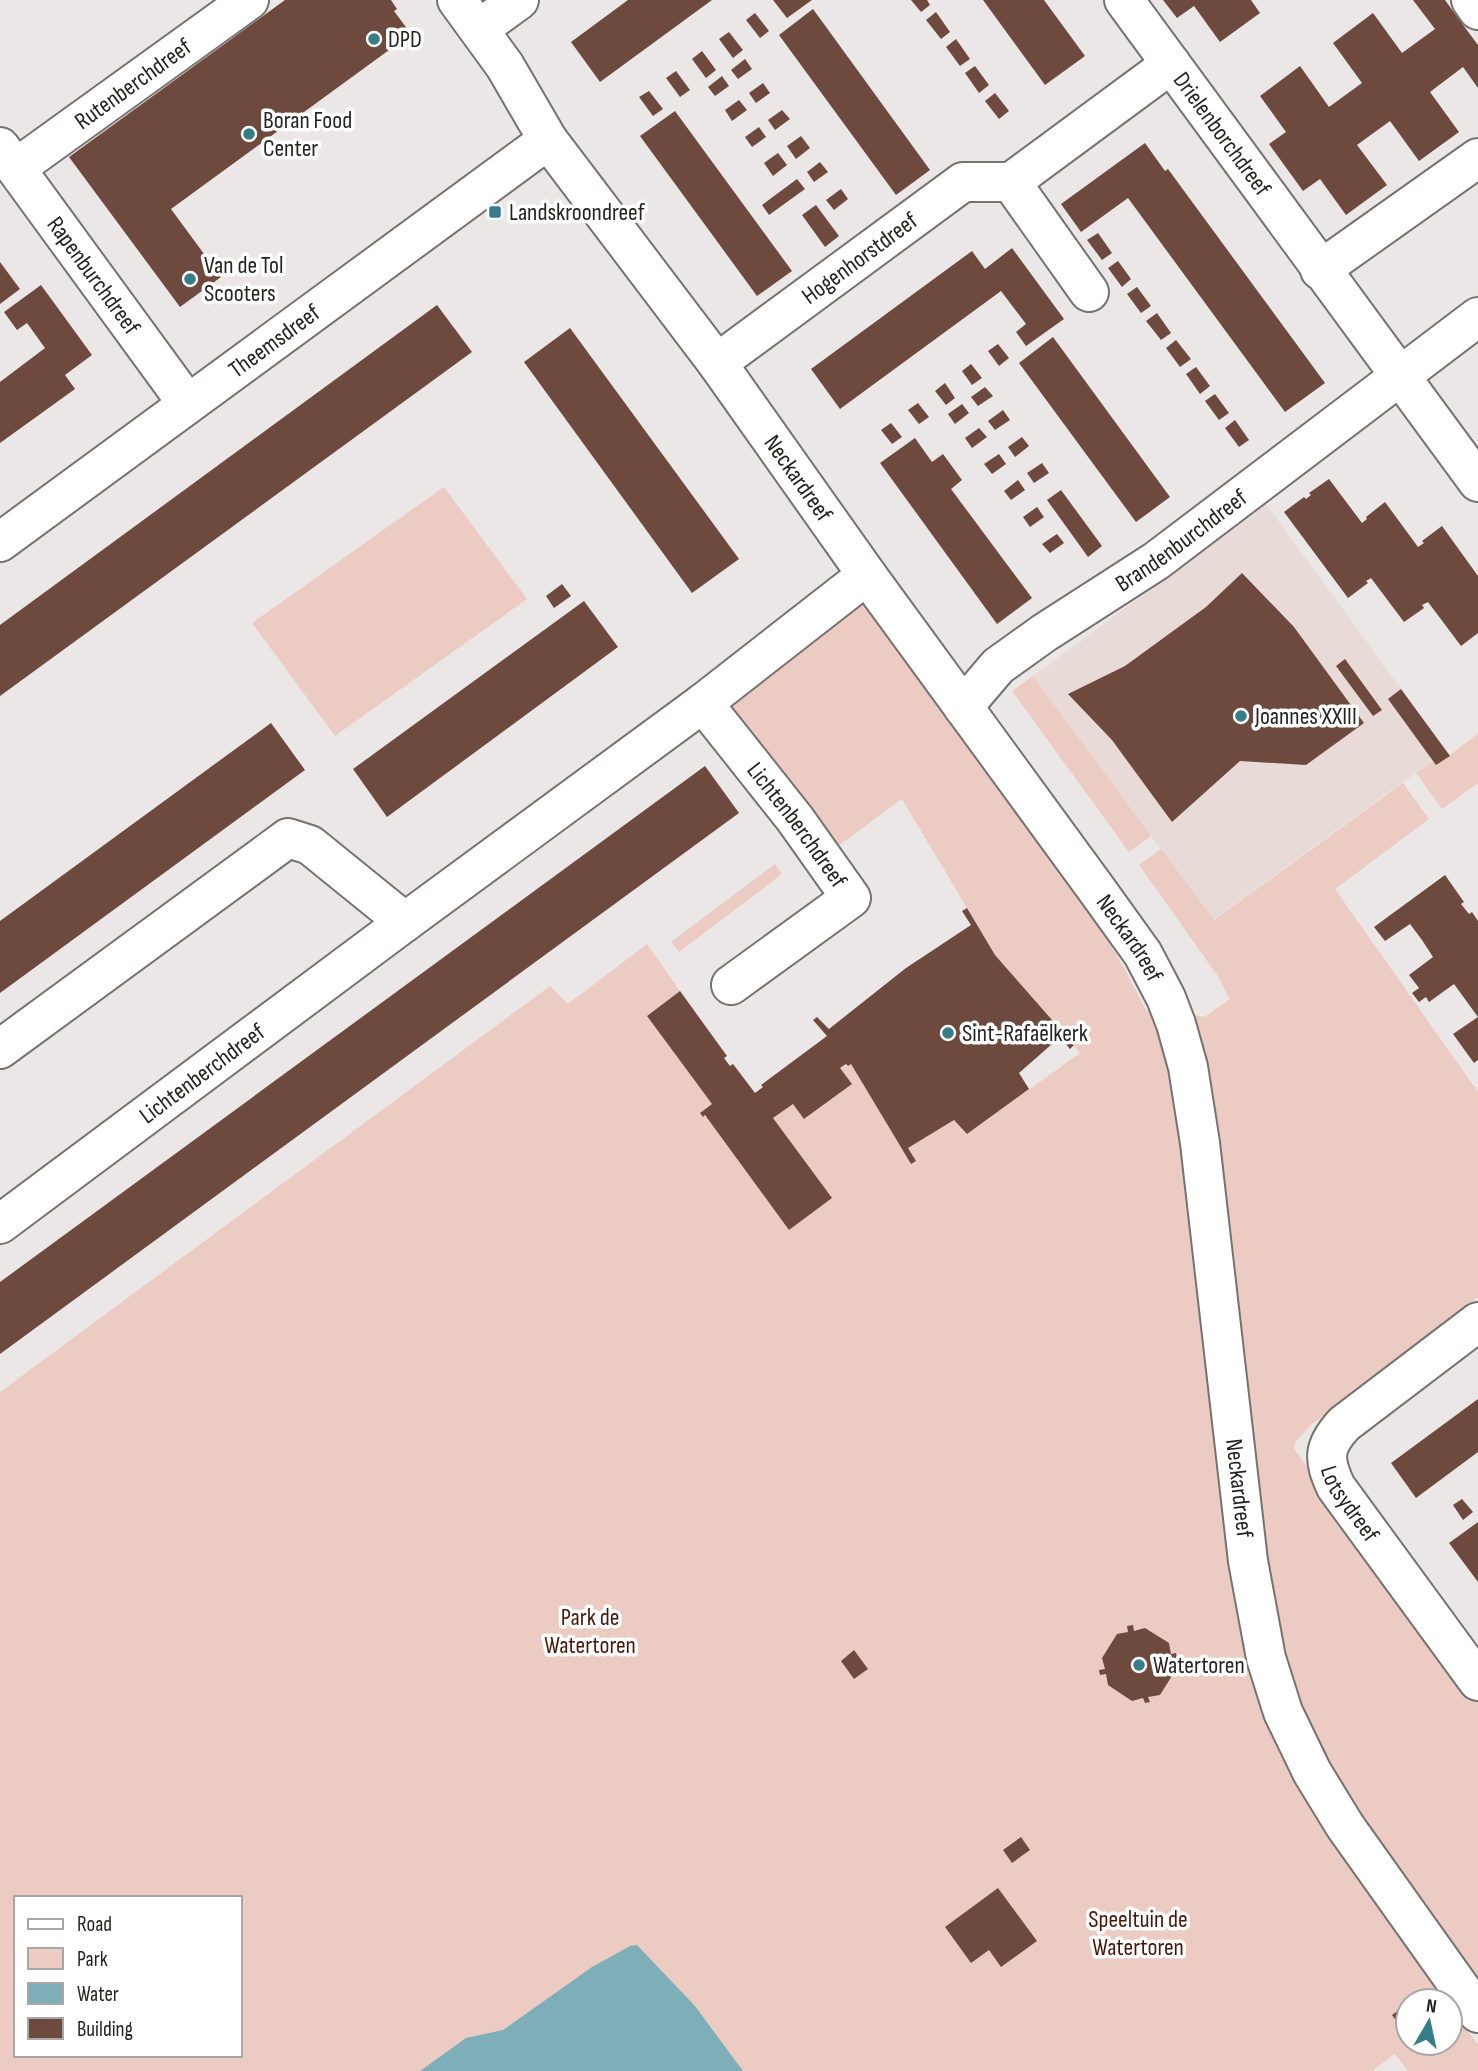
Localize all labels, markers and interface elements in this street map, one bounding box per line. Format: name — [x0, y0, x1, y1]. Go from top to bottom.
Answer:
place label: DPD — [388, 25, 422, 54]
street label: Rutenberchdreef — [69, 31, 198, 136]
marker: DPD — [366, 31, 382, 47]
street label: Drielenborchdreef — [1167, 66, 1278, 202]
place label: Boran Food Center — [263, 106, 352, 163]
marker: Boran Food Center — [241, 126, 257, 142]
place label: Landskroondreef — [509, 198, 646, 227]
marker: Landskroondreef — [487, 204, 503, 220]
street label: Hogenhorstdreef — [796, 205, 924, 310]
street label: Rapenburchdreef — [41, 211, 147, 341]
place label: Van de Tol Scooters — [204, 251, 283, 308]
marker: Van de Tol Scooters — [182, 271, 198, 287]
street label: Theemsdreef — [223, 297, 326, 384]
street label: Neckardreef — [758, 429, 840, 528]
street label: Brandenburchdreef — [1110, 482, 1253, 598]
place label: Joannes XXIII — [1254, 702, 1357, 731]
marker: Joannes XXIII — [1233, 708, 1249, 724]
street label: Lichtenberchdreef — [741, 756, 854, 894]
street label: Neckardreef — [1090, 889, 1170, 987]
street label: Lichtenberchdreef — [134, 1016, 271, 1130]
place label: Sint-Rafaëlkerk — [962, 1019, 1088, 1048]
marker: Sint-Rafaëlkerk — [940, 1025, 956, 1041]
street label: Neckardreef — [1220, 1437, 1260, 1540]
street label: Lotsydreef — [1314, 1462, 1386, 1548]
park label: Park de Watertoren — [544, 1603, 636, 1660]
place label: Watertoren — [1153, 1651, 1245, 1680]
marker: Watertoren — [1131, 1657, 1147, 1673]
legend — [14, 1896, 242, 2057]
park label: Speeltuin de Watertoren — [1088, 1905, 1188, 1962]
text: Road — [77, 1912, 112, 1937]
text: Park — [77, 1947, 108, 1972]
text: Water — [77, 1982, 119, 2007]
north arrow — [1394, 1987, 1464, 2057]
text: N — [1425, 1995, 1438, 2019]
text: Building — [77, 2017, 133, 2042]

